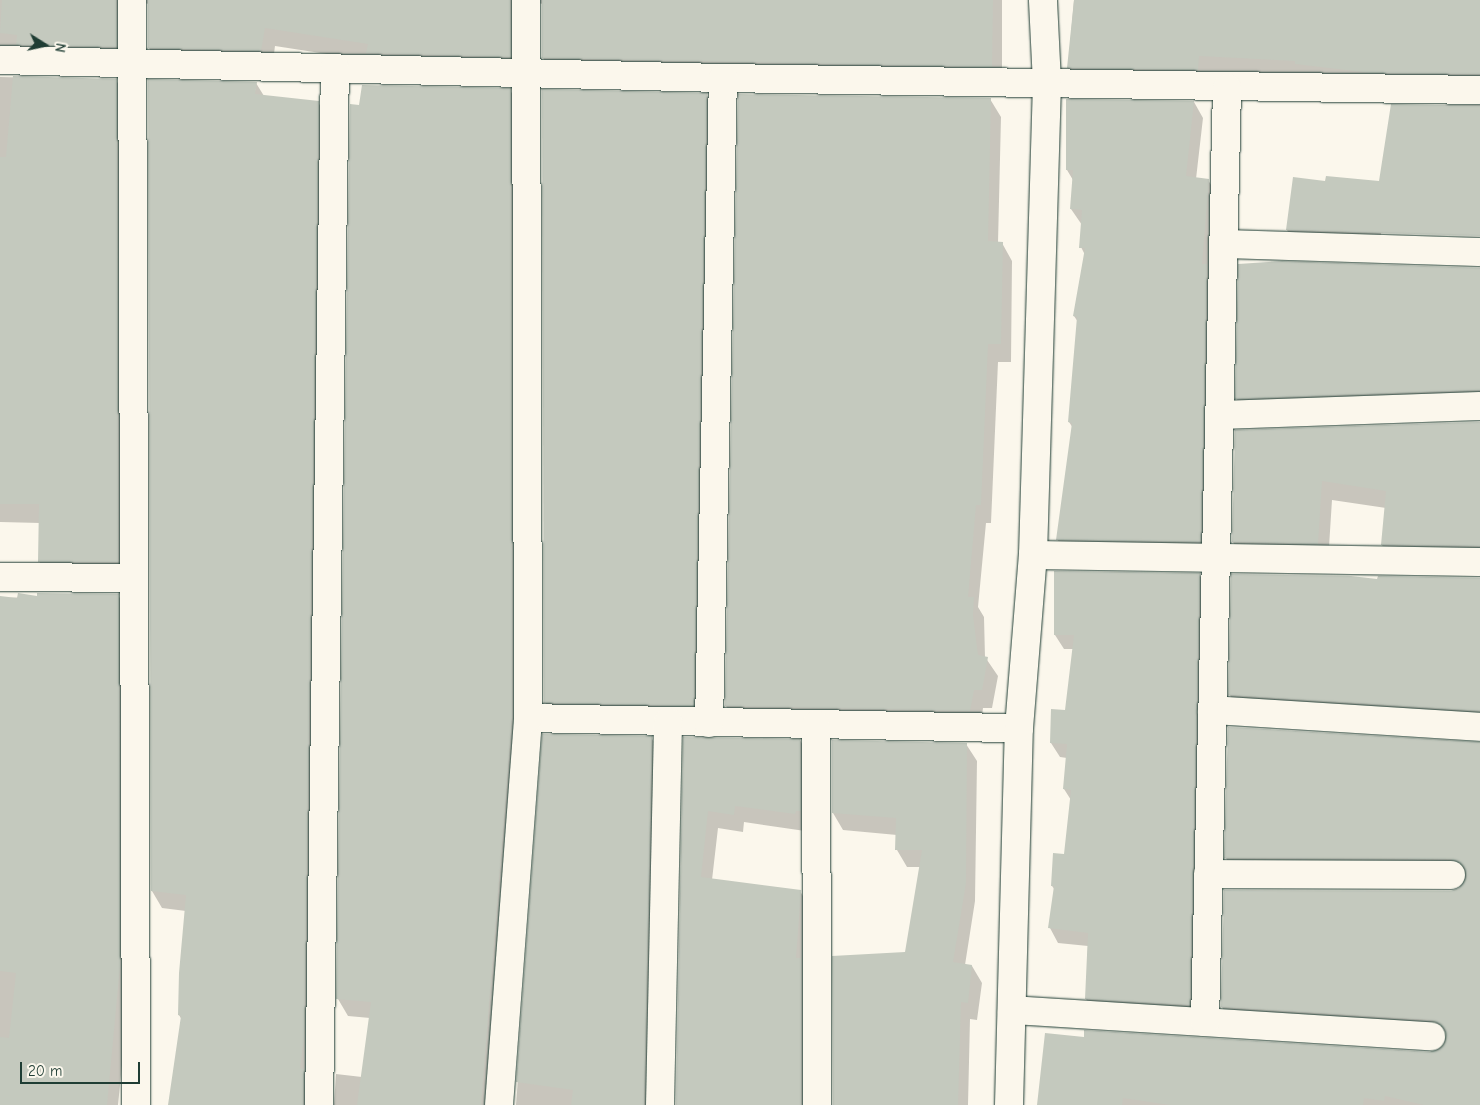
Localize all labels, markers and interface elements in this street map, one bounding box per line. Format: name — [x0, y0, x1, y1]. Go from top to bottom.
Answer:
north arrow — [20, 20, 70, 70]
text: N — [51, 42, 69, 54]
scale bar — [22, 1052, 142, 1084]
text: 20 m — [28, 1062, 62, 1080]

